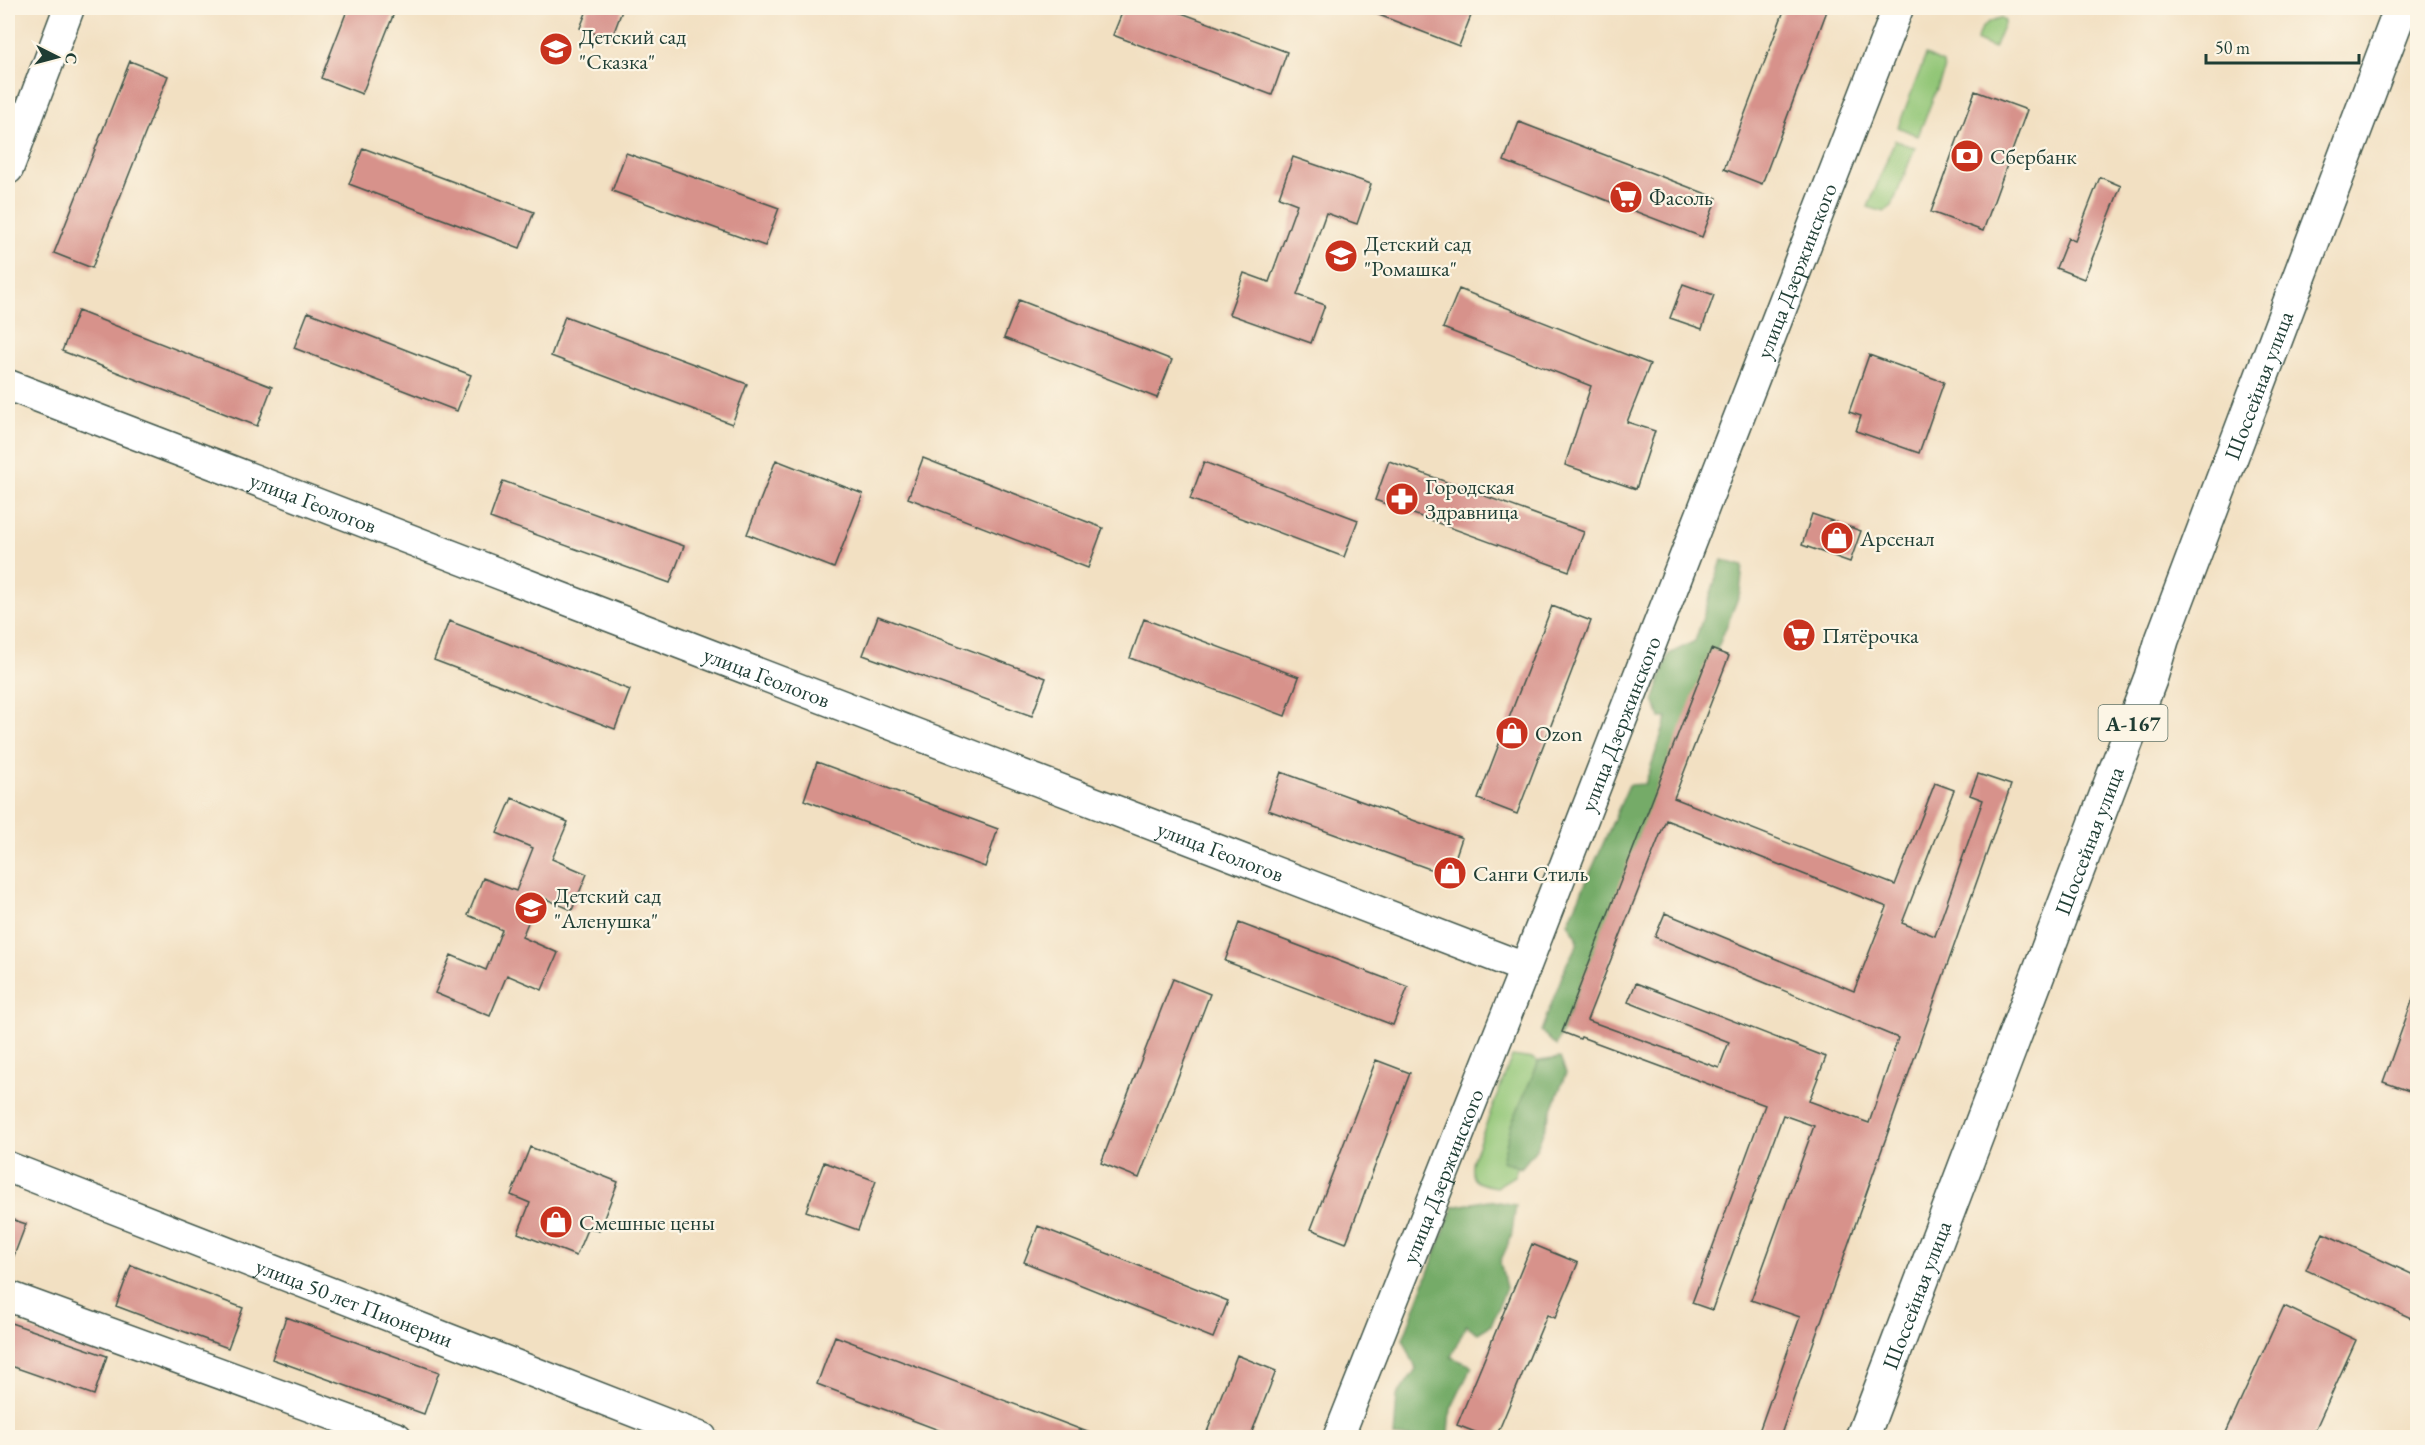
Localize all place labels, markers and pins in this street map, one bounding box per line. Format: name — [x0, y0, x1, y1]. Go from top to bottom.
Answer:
place label: Детский сад "Сказка" — [579, 22, 686, 76]
school or university icon: Детский сад "Сказка" — [538, 31, 574, 67]
bank icon: Сбербанк — [1949, 138, 1985, 174]
place label: Сбербанк — [1990, 142, 2077, 171]
supermarket icon: Фасоль — [1608, 179, 1644, 215]
place label: Фасоль — [1649, 183, 1713, 212]
place label: Детский сад "Ромашка" — [1364, 229, 1471, 283]
school or university icon: Детский сад "Ромашка" — [1323, 238, 1359, 274]
place label: Городская Здравница — [1425, 472, 1519, 526]
pharmacy icon: Городская Здравница — [1384, 481, 1420, 517]
shop icon: Арсенал — [1819, 520, 1855, 556]
place label: Арсенал — [1859, 524, 1935, 553]
supermarket icon: Пятёрочка — [1781, 617, 1817, 653]
place label: Пятёрочка — [1822, 621, 1919, 650]
shop icon: Ozon — [1494, 715, 1530, 751]
place label: Ozon — [1535, 719, 1583, 748]
shop icon: Санги Стиль — [1432, 855, 1468, 891]
place label: Санги Стиль — [1473, 859, 1589, 888]
place label: Детский сад "Аленушка" — [554, 881, 661, 935]
school or university icon: Детский сад "Аленушка" — [513, 890, 549, 926]
shop icon: Смешные цены — [538, 1204, 574, 1240]
place label: Смешные цены — [579, 1208, 715, 1237]

